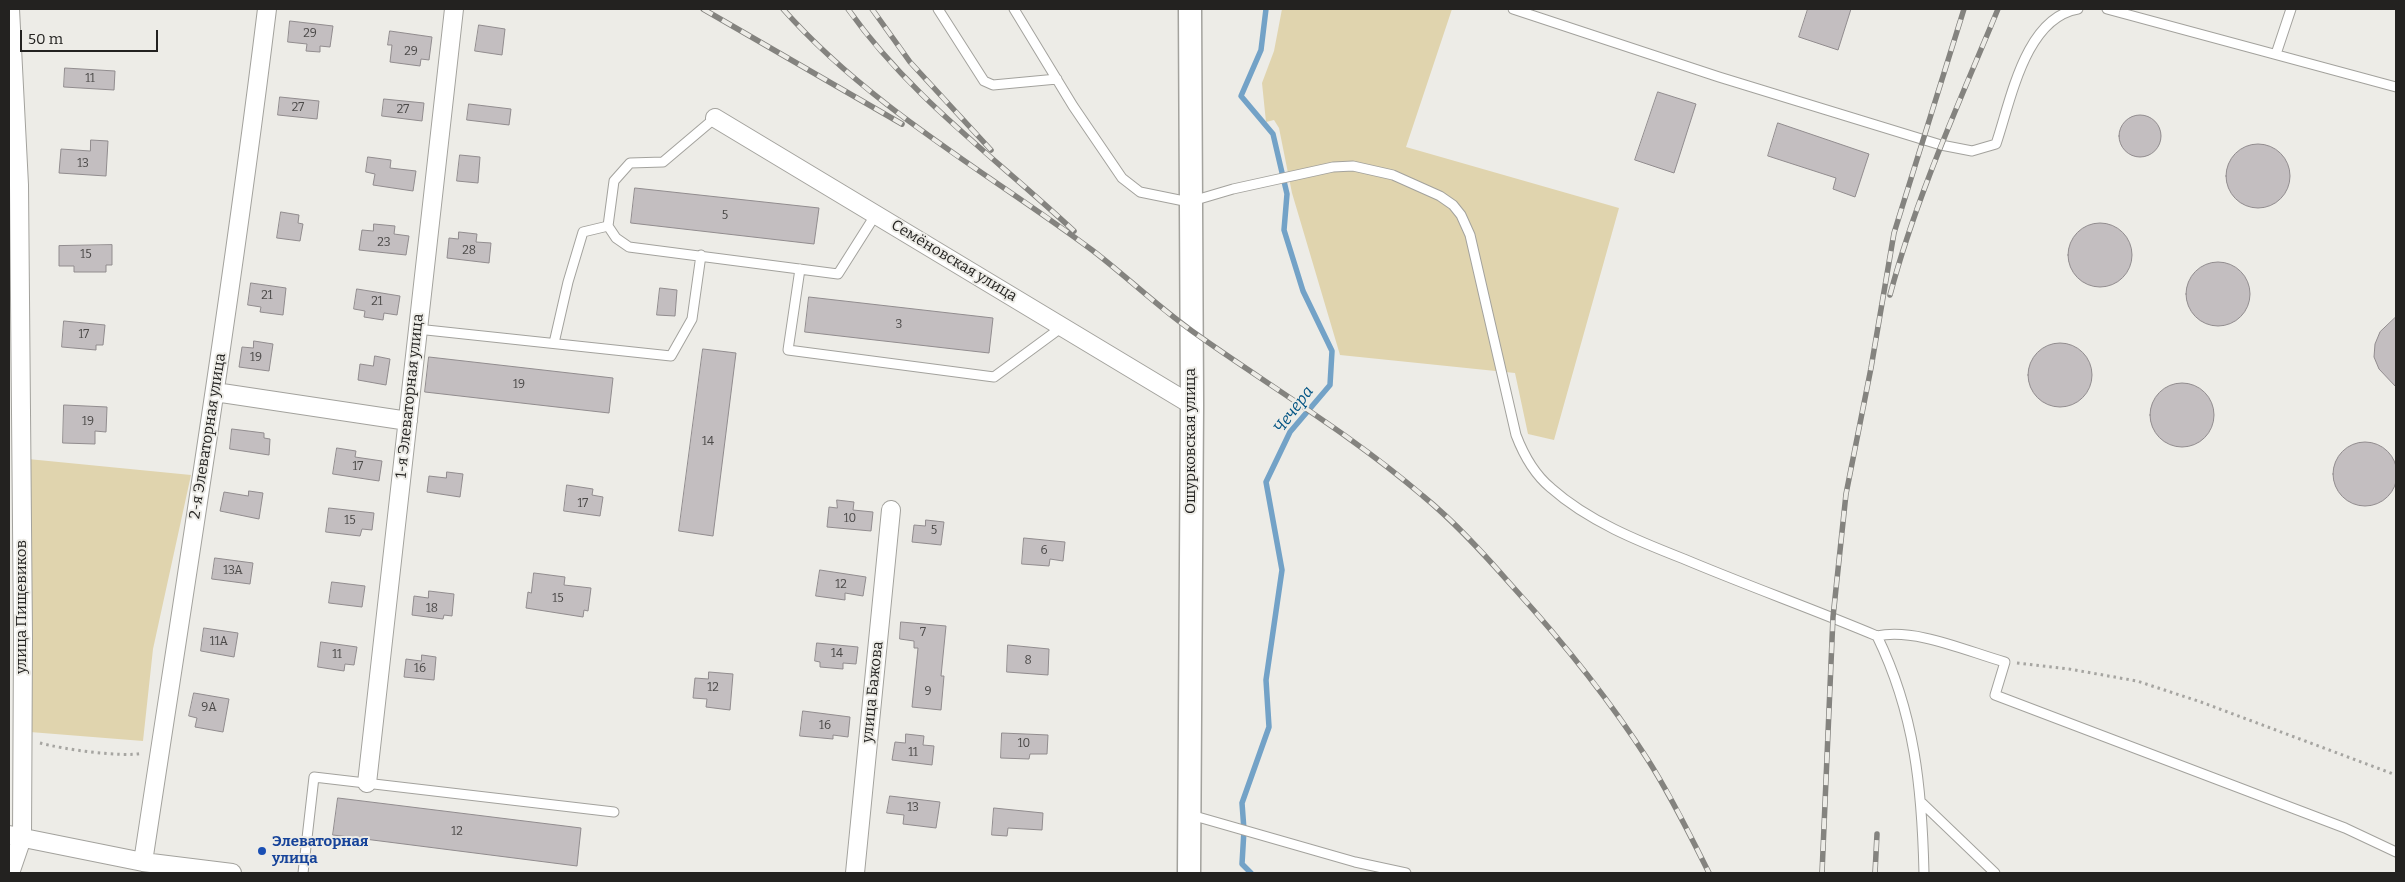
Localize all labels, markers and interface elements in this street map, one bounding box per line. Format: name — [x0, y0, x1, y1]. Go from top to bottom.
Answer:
scale bar — [22, 20, 160, 52]
house number: 29 — [303, 27, 317, 41]
text: 50 m — [28, 30, 63, 48]
house number: 29 — [404, 45, 418, 59]
house number: 11 — [85, 72, 95, 86]
house number: 27 — [292, 101, 304, 115]
house number: 27 — [397, 103, 409, 117]
house number: 13 — [77, 157, 89, 171]
house number: 5 — [722, 209, 728, 223]
street label: Семёновская улица — [888, 216, 1020, 306]
house number: 23 — [377, 236, 391, 250]
house number: 28 — [462, 244, 476, 258]
house number: 15 — [80, 248, 92, 262]
house number: 21 — [261, 289, 273, 303]
house number: 21 — [371, 295, 383, 309]
street label: 1-я Элеваторная улица — [392, 313, 428, 479]
house number: 3 — [896, 318, 902, 332]
house number: 17 — [79, 328, 89, 342]
house number: 19 — [250, 351, 262, 365]
street label: 2-я Элеваторная улица — [186, 352, 230, 520]
street label: Ошурковская улица — [1182, 368, 1200, 514]
house number: 19 — [513, 378, 525, 392]
water label: Чечера — [1270, 383, 1318, 437]
house number: 19 — [82, 415, 94, 429]
house number: 14 — [702, 435, 714, 449]
house number: 17 — [353, 460, 363, 474]
house number: 17 — [578, 497, 588, 511]
house number: 10 — [844, 512, 856, 526]
house number: 15 — [344, 514, 356, 528]
house number: 5 — [931, 524, 937, 538]
street label: улица Пищевиков — [13, 540, 31, 674]
house number: 6 — [1040, 544, 1048, 558]
house number: 13А — [223, 564, 243, 578]
house number: 12 — [835, 578, 847, 592]
house number: 15 — [552, 592, 564, 606]
house number: 18 — [426, 602, 438, 616]
house number: 7 — [920, 626, 926, 640]
house number: 11А — [210, 635, 228, 649]
street label: улица Бажова — [859, 640, 887, 744]
house number: 14 — [831, 647, 843, 661]
house number: 11 — [332, 648, 342, 662]
house number: 8 — [1024, 654, 1032, 668]
house number: 16 — [414, 662, 426, 676]
house number: 12 — [707, 681, 719, 695]
house number: 9 — [924, 685, 932, 699]
house number: 9А — [201, 701, 217, 715]
house number: 16 — [819, 719, 831, 733]
house number: 10 — [1018, 737, 1030, 751]
house number: 11 — [908, 746, 918, 760]
house number: 13 — [907, 801, 919, 815]
house number: 12 — [451, 825, 463, 839]
place label: Элеваторная улица — [272, 833, 369, 868]
marker: Элеваторная улица — [256, 845, 268, 857]

